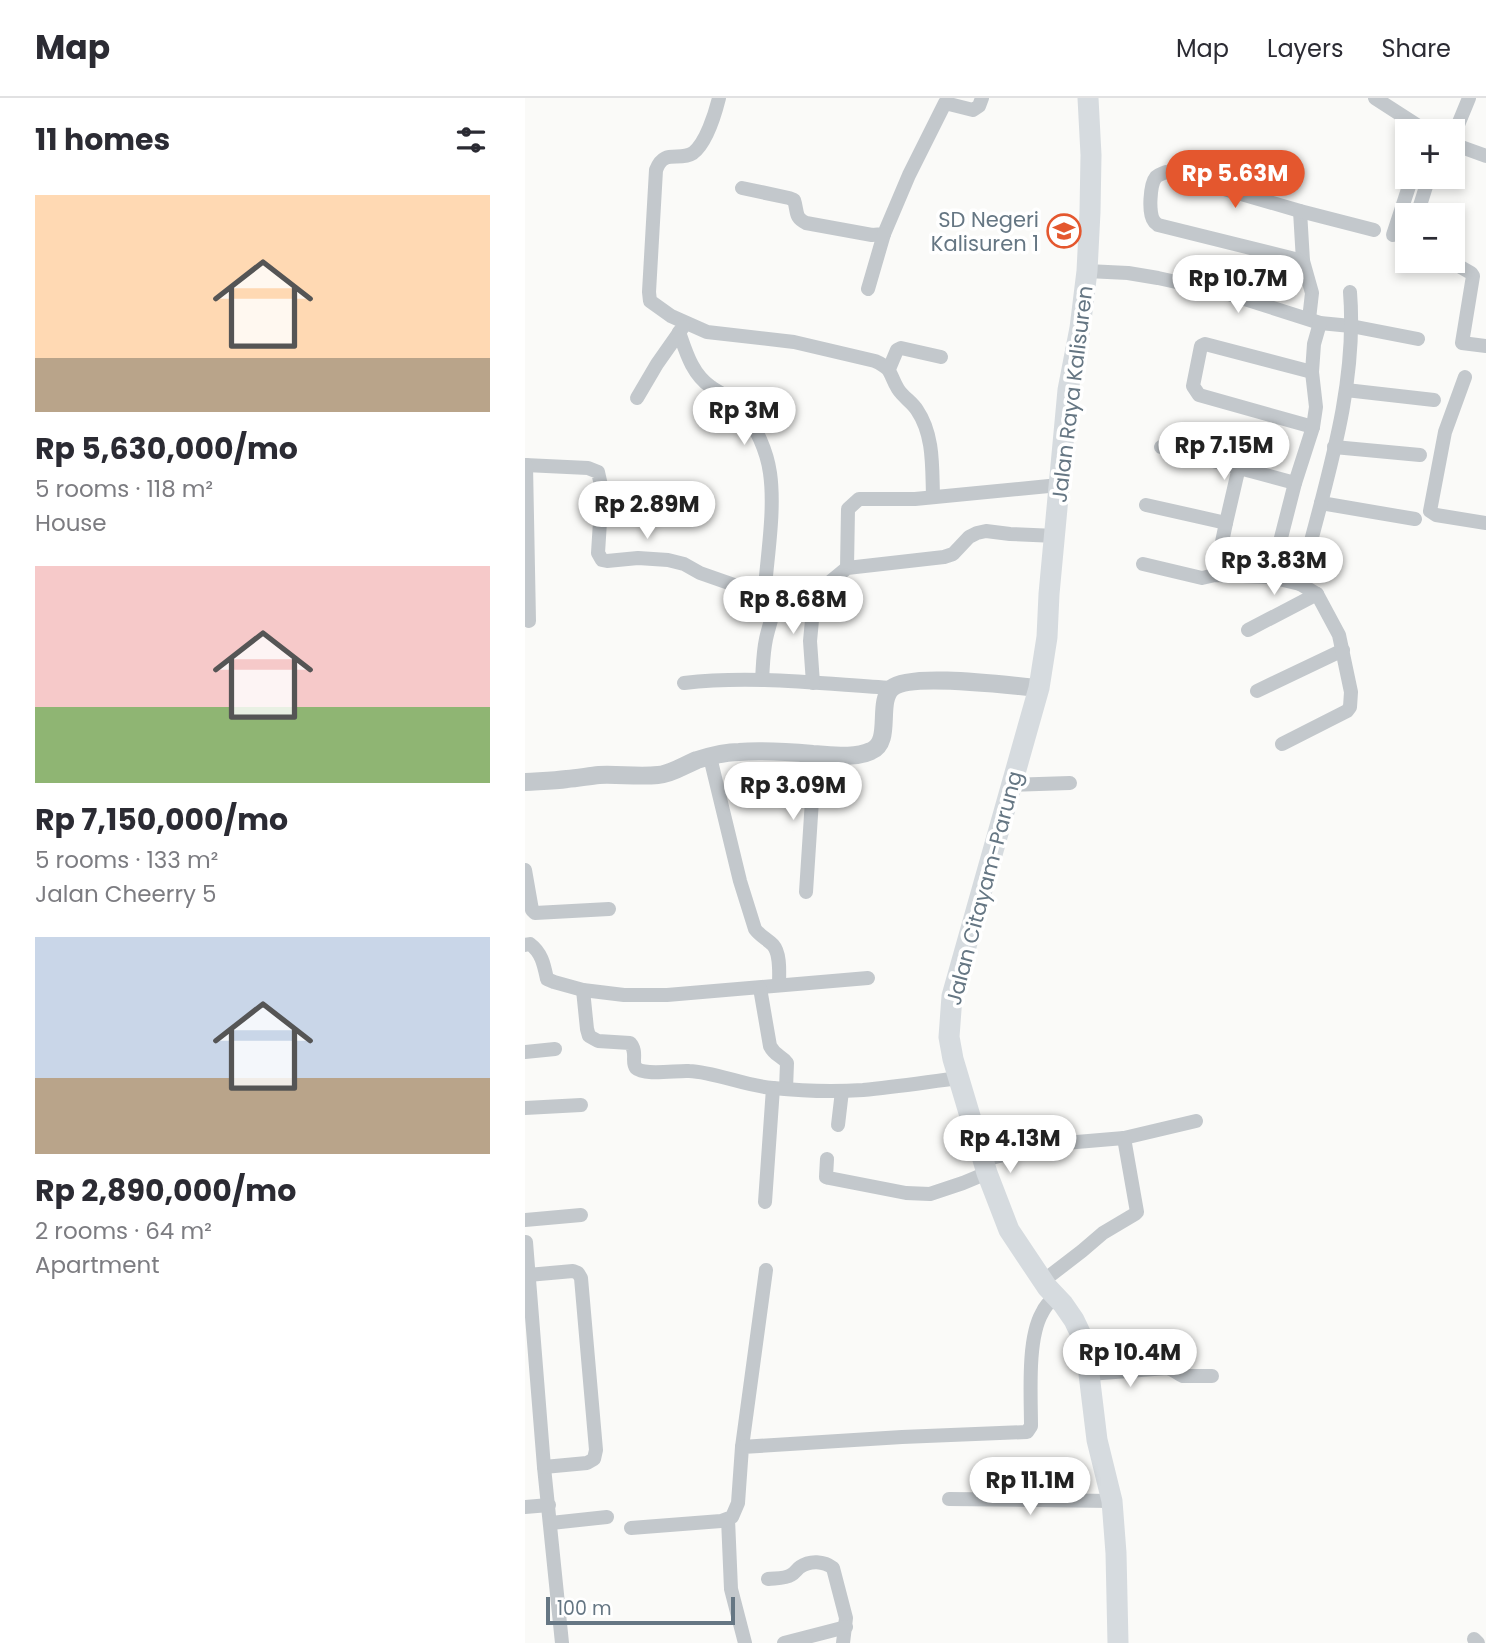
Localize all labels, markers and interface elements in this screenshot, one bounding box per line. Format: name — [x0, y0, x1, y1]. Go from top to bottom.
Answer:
text: Map — [35, 24, 110, 71]
text: Map — [1176, 32, 1229, 65]
text: Layers — [1267, 32, 1343, 65]
text: Share — [1381, 32, 1451, 65]
text: 11 homes — [35, 118, 170, 161]
map controls — [1395, 119, 1465, 273]
button: + — [1395, 119, 1465, 189]
icon: filters — [452, 121, 490, 159]
pin: Rp 5.63M — [1163, 150, 1307, 210]
text: Rp 5.63M — [1182, 157, 1288, 189]
button: − — [1395, 203, 1465, 273]
place label: SD Negeri Kalisuren 1 — [931, 205, 1039, 258]
school or university icon: SD Negeri Kalisuren 1 — [1045, 212, 1083, 250]
icon: home — [200, 241, 326, 367]
pin: Rp 10.7M — [1166, 256, 1310, 315]
text: Rp 10.7M — [1188, 262, 1288, 294]
street label: Jalan Raya Kalisuren — [1044, 284, 1100, 504]
pin: Rp 3M — [695, 388, 793, 447]
text: Rp 3M — [709, 394, 779, 426]
pin: Rp 7.15M — [1152, 422, 1296, 482]
text: Rp 5,630,000/mo — [35, 427, 298, 470]
text: Rp 7.15M — [1175, 429, 1274, 461]
text: 5 rooms · 118 m² — [35, 473, 213, 505]
pin: Rp 2.89M — [575, 482, 719, 541]
text: Rp 2.89M — [594, 488, 700, 520]
text: House — [35, 507, 107, 539]
pin: Rp 3.83M — [1202, 538, 1346, 597]
text: Rp 3.83M — [1221, 544, 1327, 576]
pin: Rp 8.68M — [721, 576, 865, 636]
text: Rp 8.68M — [739, 583, 847, 615]
icon: home — [200, 612, 326, 738]
pin: Rp 3.09M — [721, 762, 865, 822]
street label: Jalan Citayam-Parung — [939, 768, 1029, 1008]
text: Rp 3.09M — [740, 769, 846, 801]
text: Rp 7,150,000/mo — [35, 798, 288, 841]
text: 5 rooms · 133 m² — [35, 844, 218, 876]
text: Jalan Cheerry 5 — [35, 878, 217, 910]
icon: home — [200, 983, 326, 1109]
pin: Rp 4.13M — [938, 1116, 1082, 1175]
text: Rp 4.13M — [959, 1122, 1061, 1154]
text: Rp 2,890,000/mo — [35, 1169, 296, 1212]
text: 2 rooms · 64 m² — [35, 1215, 212, 1247]
text: Apartment — [35, 1249, 160, 1281]
pin: Rp 10.4M — [1058, 1330, 1202, 1389]
text: Rp 10.4M — [1079, 1336, 1181, 1368]
pin: Rp 11.1M — [958, 1458, 1102, 1517]
text: Rp 11.1M — [985, 1464, 1075, 1496]
scale bar — [546, 1594, 735, 1626]
text: 100 m — [557, 1595, 612, 1622]

